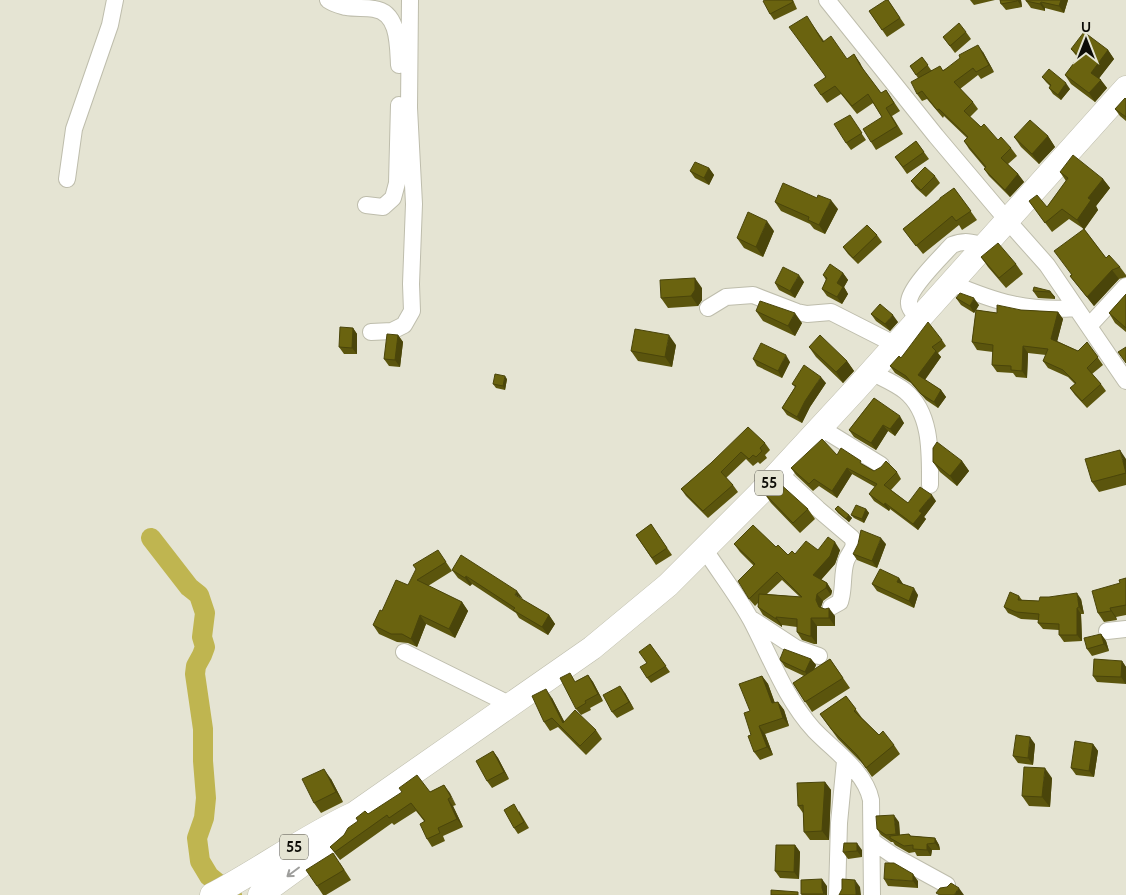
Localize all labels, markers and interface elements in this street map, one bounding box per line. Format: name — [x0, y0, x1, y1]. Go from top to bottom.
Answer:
north arrow — [1061, 15, 1111, 65]
text: U — [1081, 18, 1091, 36]
road number: 55 — [755, 470, 783, 496]
road number: 55 — [280, 834, 308, 860]
one-way arrow — [287, 866, 300, 877]

